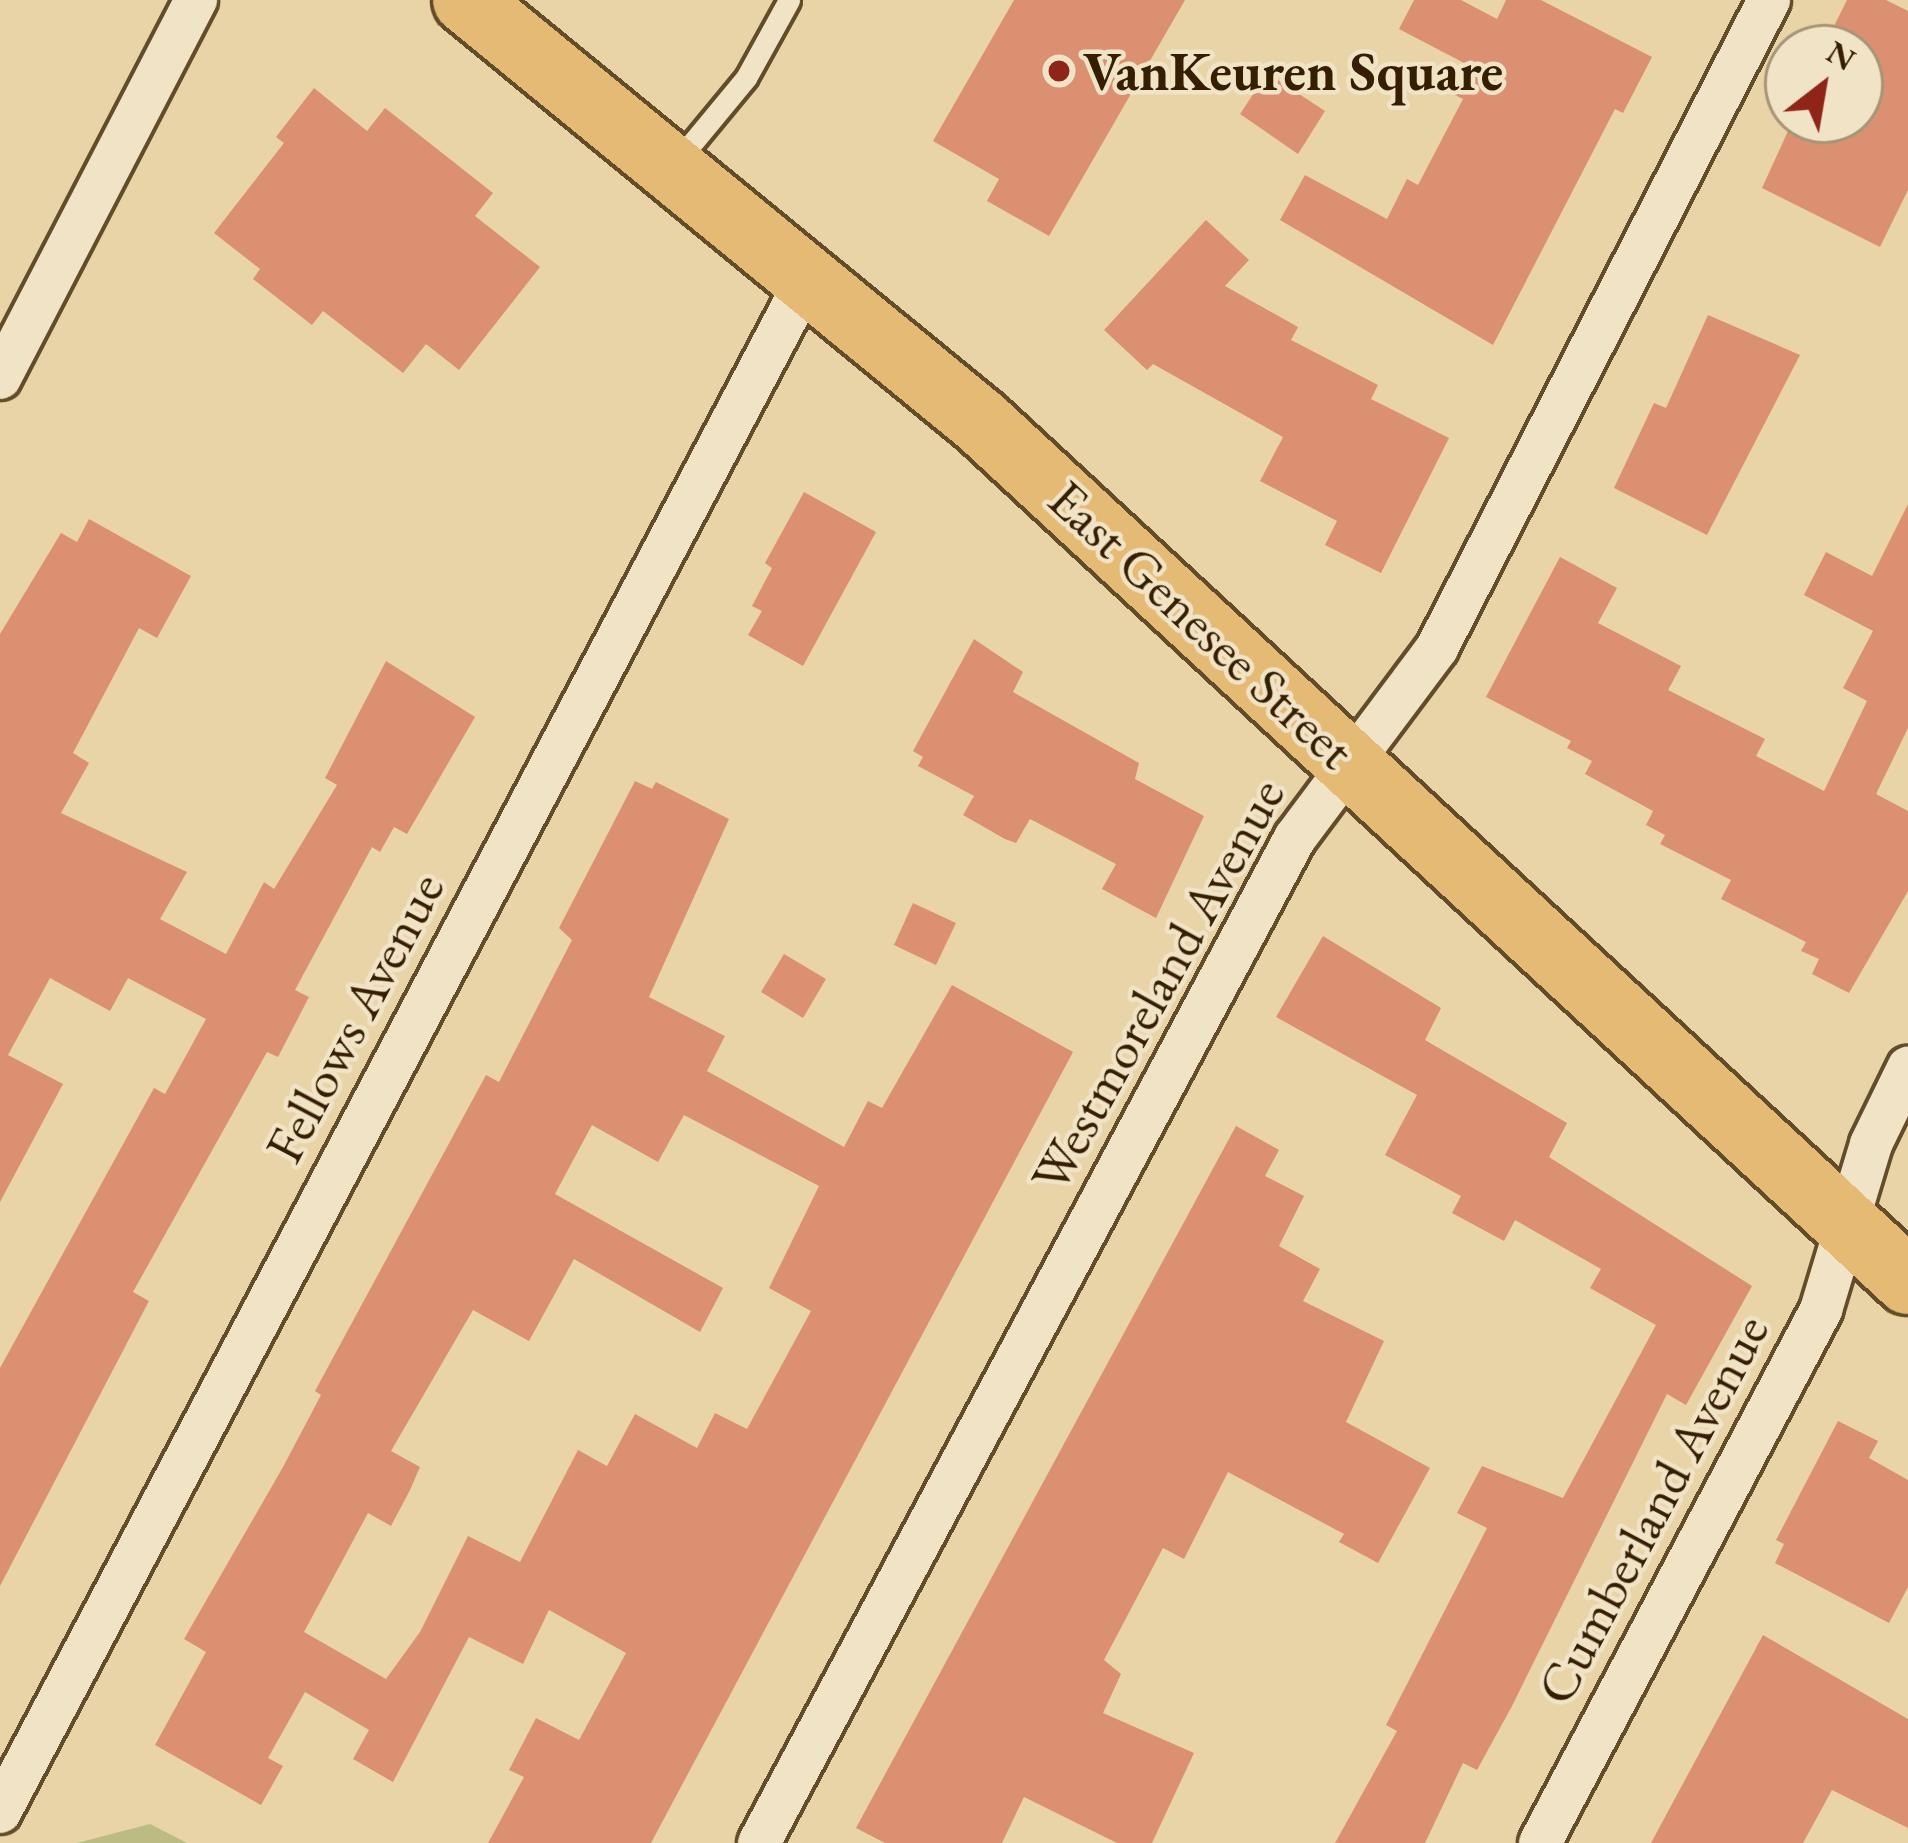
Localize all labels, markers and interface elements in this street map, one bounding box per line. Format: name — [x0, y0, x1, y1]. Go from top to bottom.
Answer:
north arrow — [1764, 24, 1884, 144]
text: N — [1819, 30, 1864, 81]
place label: VanKeuren Square — [1083, 39, 1503, 103]
marker: VanKeuren Square — [1046, 58, 1072, 84]
street label: East Genesee Street — [1036, 466, 1368, 782]
street label: Westmoreland Avenue — [1016, 767, 1298, 1203]
street label: Fellows Avenue — [250, 861, 458, 1173]
street label: Cumberland Avenue — [1522, 1303, 1782, 1715]

